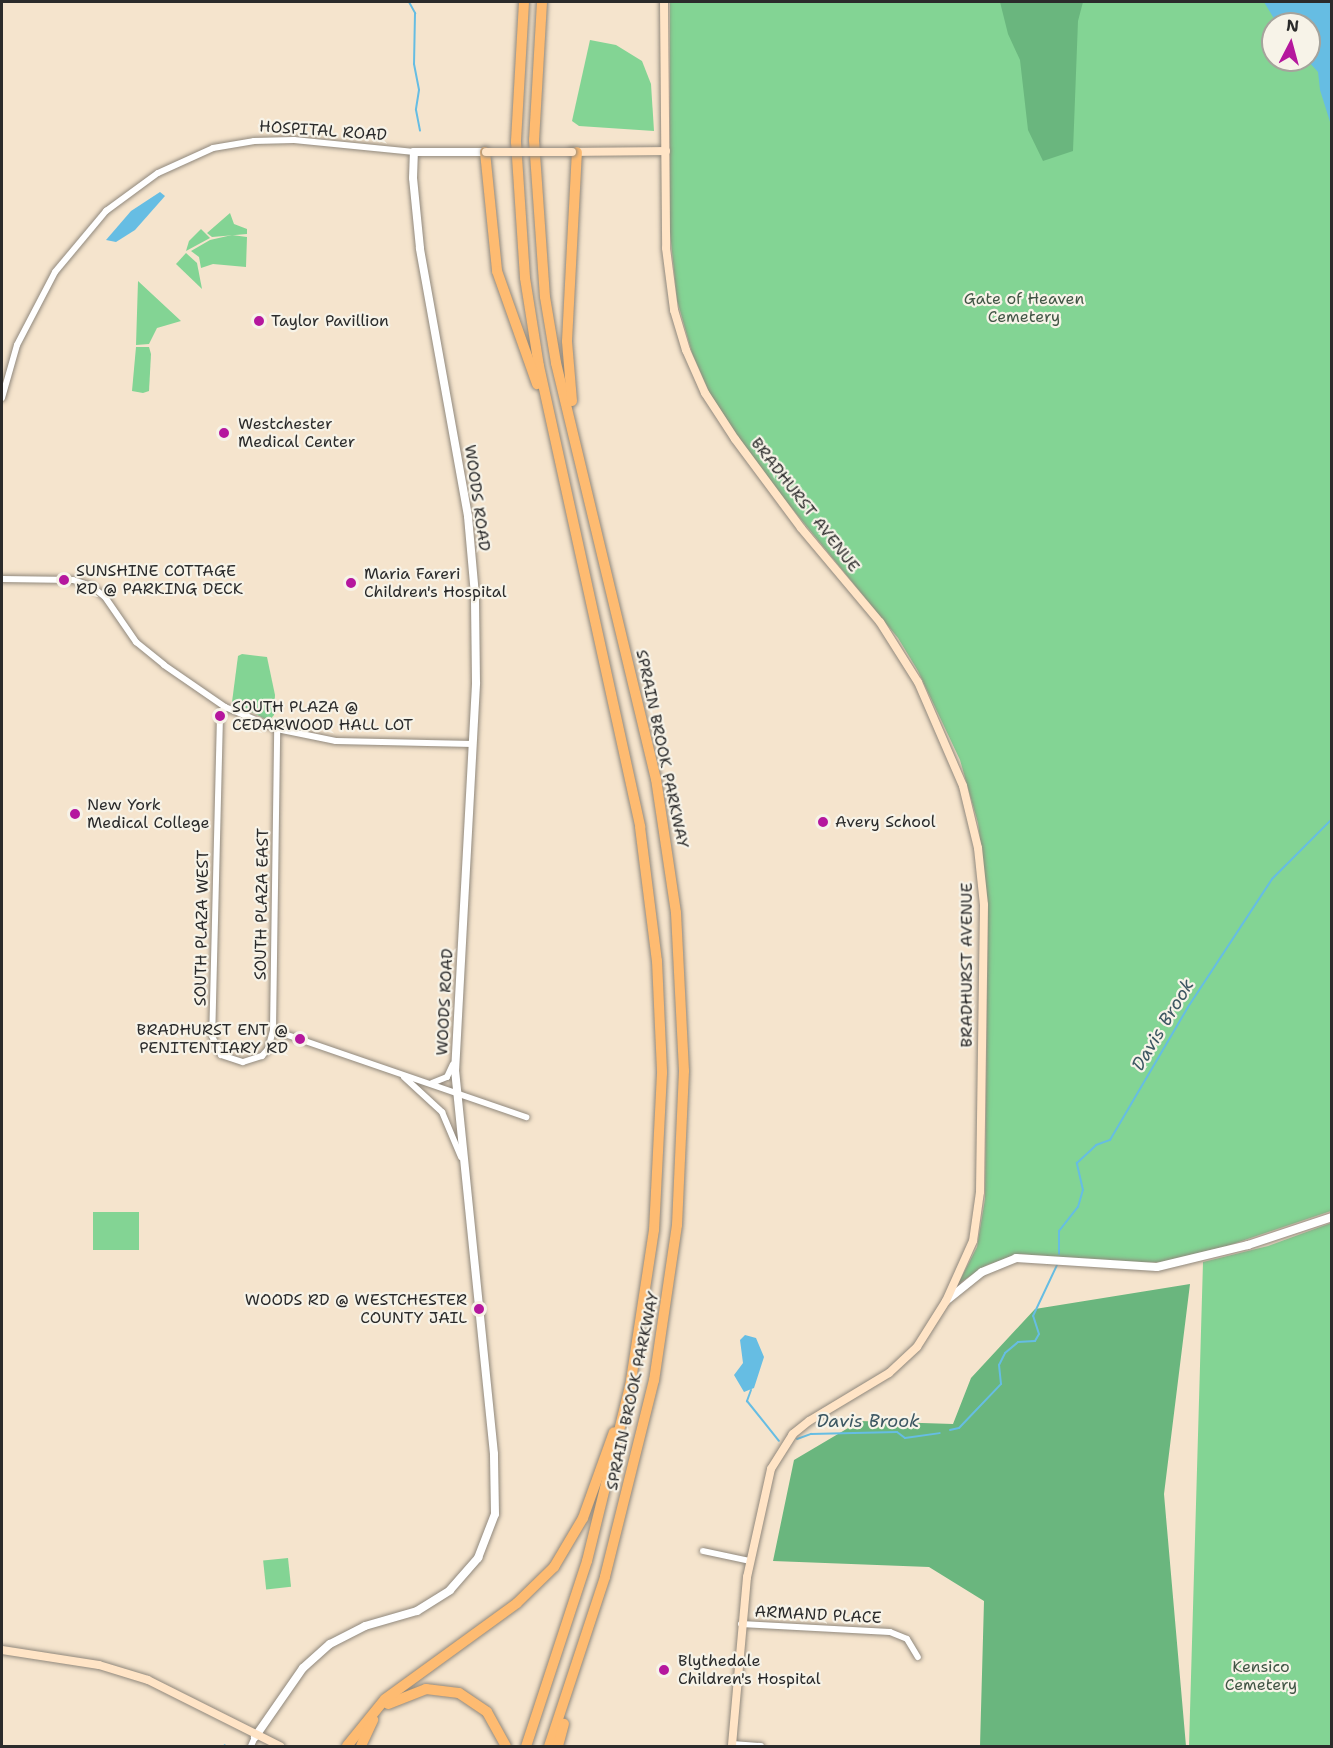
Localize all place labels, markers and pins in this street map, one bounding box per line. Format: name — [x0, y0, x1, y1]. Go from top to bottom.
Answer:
place label: Taylor Pavillion — [271, 311, 389, 331]
marker: Taylor Pavillion — [252, 314, 266, 328]
place label: Westchester Medical Center — [238, 414, 355, 452]
marker: Westchester Medical Center — [215, 424, 233, 442]
place label: SUNSHINE COTTAGE RD @ PARKING DECK — [76, 561, 243, 599]
place label: Maria Fareri Children's Hospital — [364, 564, 507, 602]
marker: SUNSHINE COTTAGE RD @ PARKING DECK — [57, 573, 71, 587]
marker: Maria Fareri Children's Hospital — [342, 574, 360, 592]
place label: SOUTH PLAZA @ CEDARWOOD HALL LOT — [232, 697, 413, 735]
marker: SOUTH PLAZA @ CEDARWOOD HALL LOT — [213, 709, 227, 723]
place label: New York Medical College — [87, 795, 210, 833]
marker: New York Medical College — [68, 807, 82, 821]
place label: Avery School — [835, 812, 936, 832]
marker: Avery School — [816, 815, 830, 829]
place label: BRADHURST ENT @ PENITENTIARY RD — [137, 1020, 288, 1058]
marker: BRADHURST ENT @ PENITENTIARY RD — [293, 1032, 307, 1046]
place label: WOODS RD @ WESTCHESTER COUNTY JAIL — [245, 1290, 467, 1328]
marker: WOODS RD @ WESTCHESTER COUNTY JAIL — [472, 1302, 486, 1316]
place label: Blythedale Children's Hospital — [678, 1651, 821, 1689]
marker: Blythedale Children's Hospital — [655, 1661, 673, 1679]

